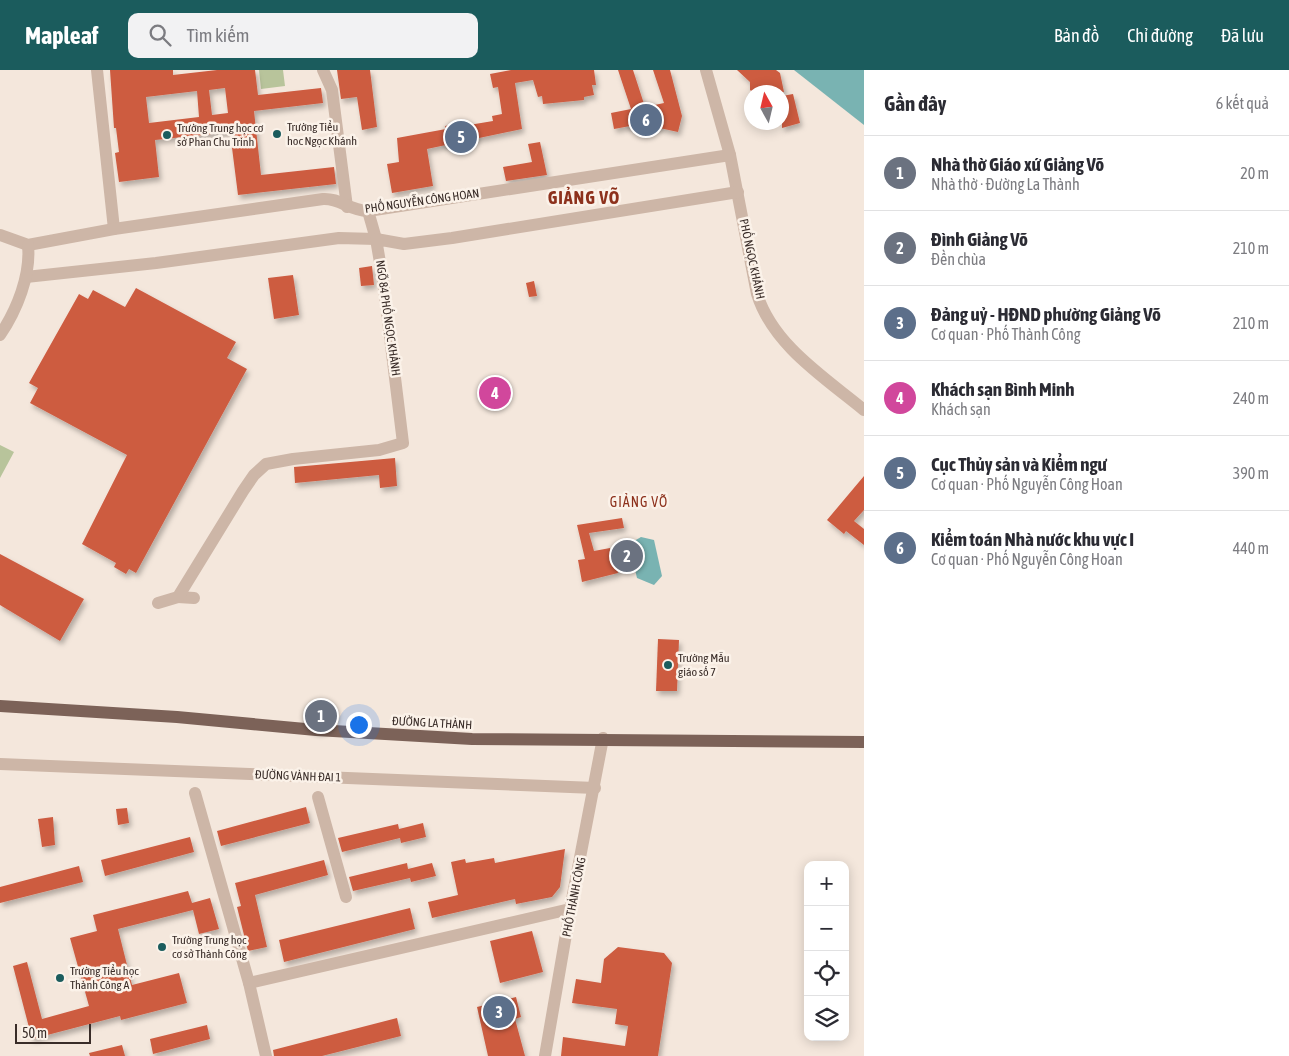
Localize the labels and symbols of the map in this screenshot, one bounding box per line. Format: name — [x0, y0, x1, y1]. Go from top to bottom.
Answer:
north arrow — [744, 85, 789, 130]
pin: 6 — [630, 101, 662, 139]
pin: 5 — [445, 118, 477, 156]
place label: Trường Tiểu hoc Ngọc Khánh — [287, 120, 357, 148]
place label: Trường Trung học cơ sở Phan Chu Trinh — [177, 121, 264, 149]
marker: Trường Tiểu hoc Ngọc Khánh — [271, 128, 283, 140]
marker: Trường Trung học cơ sở Phan Chu Trinh — [161, 129, 173, 141]
street label: PHỐ NGUYỄN CÔNG HOAN — [364, 186, 480, 216]
district label: GIẢNG VÕ — [548, 186, 620, 208]
street label: PHỐ NGỌC KHÁNH — [737, 218, 767, 300]
street label: NGÕ 84 PHỐ NGỌC KHÁNH — [373, 259, 403, 377]
pin: 4 — [479, 374, 511, 412]
district label: GIẢNG VÕ — [610, 493, 668, 510]
pin: 2 — [611, 537, 643, 575]
place label: Trường Mẫu giáo số 7 — [678, 651, 730, 679]
marker: Trường Mẫu giáo số 7 — [662, 659, 674, 671]
pin: 1 — [305, 697, 337, 735]
your location — [346, 712, 372, 738]
street label: ĐƯỜNG LA THÀNH — [392, 714, 472, 732]
street label: ĐƯỜNG VÀNH ĐAI 1 — [255, 768, 342, 785]
street label: PHỐ THÀNH CÔNG — [559, 856, 589, 938]
place label: Trường Trung học cơ sở Thành Công — [172, 933, 248, 961]
marker: Trường Trung học cơ sở Thành Công — [156, 941, 168, 953]
place label: Trường Tiểu học Thành Công A — [70, 964, 139, 992]
marker: Trường Tiểu học Thành Công A — [54, 972, 66, 984]
pin: 3 — [483, 993, 515, 1031]
scale bar — [15, 1021, 91, 1044]

